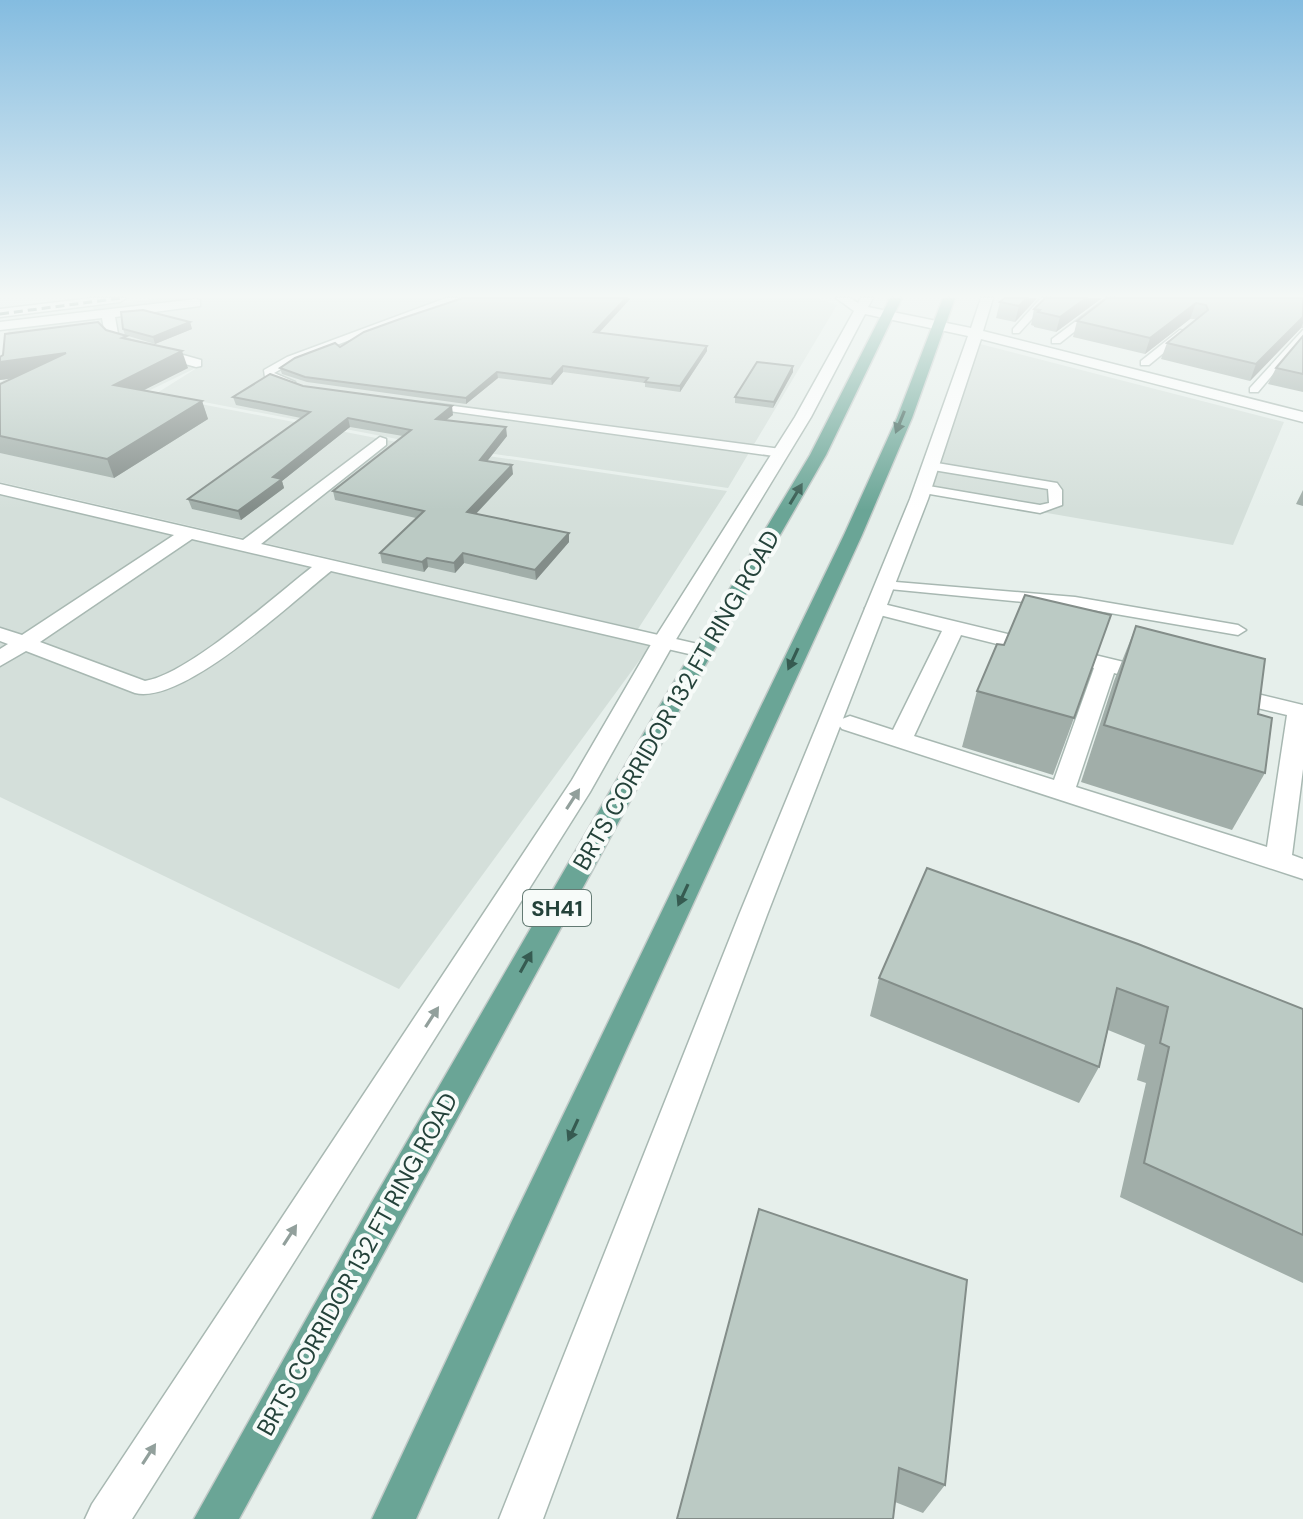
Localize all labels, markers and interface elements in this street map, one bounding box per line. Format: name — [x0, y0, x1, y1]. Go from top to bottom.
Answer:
one-way arrow — [893, 410, 906, 434]
one-way arrow — [788, 483, 802, 505]
street label: BRTS CORRIDOR 132 FT RING ROAD — [566, 524, 786, 876]
one-way arrow — [786, 647, 800, 671]
one-way arrow — [565, 788, 580, 809]
one-way arrow — [676, 883, 690, 906]
road number: SH41 — [523, 890, 591, 926]
one-way arrow — [519, 951, 533, 973]
one-way arrow — [424, 1006, 438, 1028]
street label: BRTS CORRIDOR 132 FT RING ROAD — [250, 1087, 464, 1441]
one-way arrow — [566, 1118, 580, 1142]
one-way arrow — [283, 1224, 297, 1246]
one-way arrow — [142, 1443, 157, 1464]

